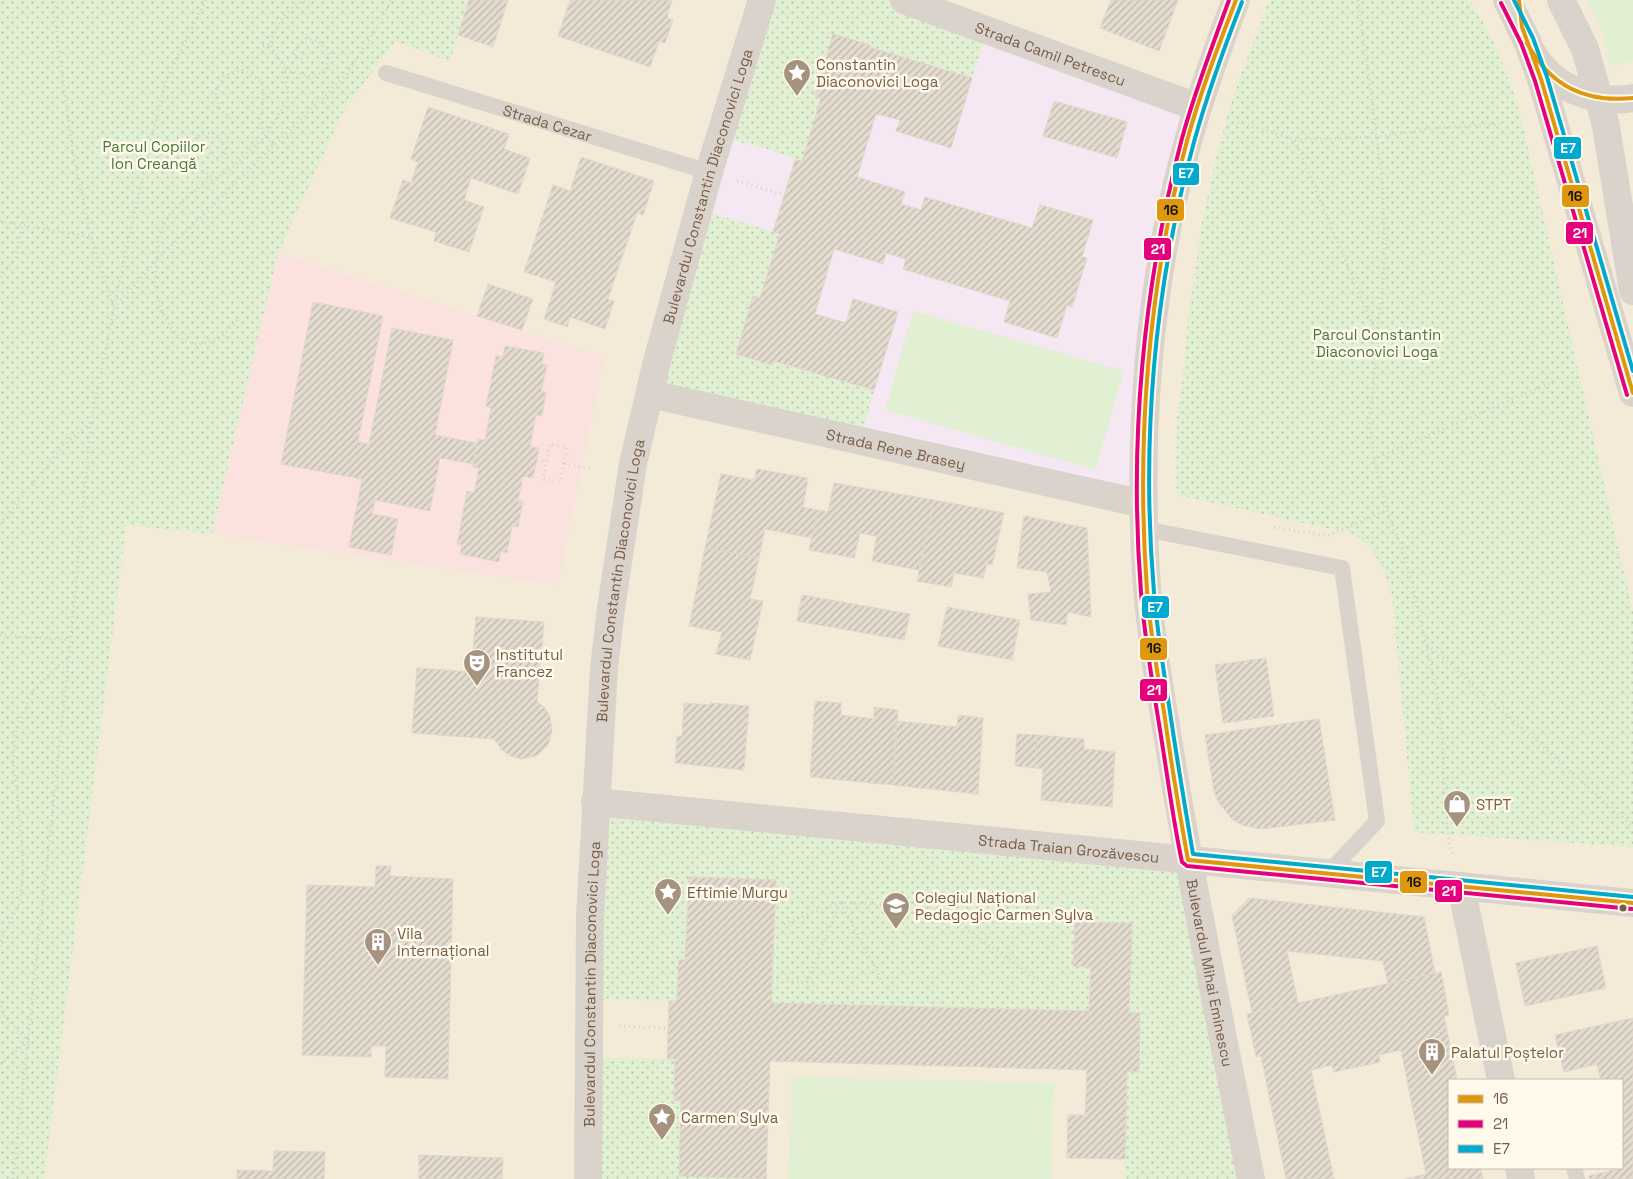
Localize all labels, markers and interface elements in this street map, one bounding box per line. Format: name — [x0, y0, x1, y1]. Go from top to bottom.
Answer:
street label: Strada Camil Petrescu — [973, 17, 1129, 90]
street label: Bulevardul Constantin Diaconovici Loga — [658, 46, 756, 326]
place label: Constantin Diaconovici Loga — [816, 55, 939, 91]
place icon: Constantin Diaconovici Loga — [782, 58, 812, 97]
street label: Strada Cezar — [501, 100, 595, 145]
line badge: E7 — [1553, 136, 1582, 160]
park label: Parcul Copiilor Ion Creangă — [102, 137, 206, 173]
text: E7 — [1560, 139, 1576, 157]
line badge: E7 — [1172, 162, 1200, 186]
text: E7 — [1178, 164, 1194, 182]
line badge: 16 — [1561, 184, 1590, 208]
text: 16 — [1568, 187, 1583, 205]
line badge: 16 — [1156, 198, 1185, 222]
text: 16 — [1164, 201, 1179, 219]
line badge: 21 — [1565, 221, 1594, 245]
text: 21 — [1573, 224, 1587, 242]
line badge: 21 — [1143, 237, 1172, 261]
text: 21 — [1151, 240, 1165, 258]
park label: Parcul Constantin Diaconovici Loga — [1313, 325, 1441, 361]
street label: Strada Rene Brasey — [824, 424, 967, 474]
street label: Bulevardul Constantin Diaconovici Loga — [591, 437, 648, 723]
line badge: E7 — [1141, 595, 1170, 619]
text: E7 — [1147, 598, 1163, 616]
line badge: 16 — [1139, 637, 1168, 661]
text: 16 — [1147, 639, 1162, 657]
place label: Institutul Francez — [496, 645, 563, 681]
theatre icon: Institutul Francez — [462, 648, 492, 687]
line badge: 21 — [1139, 678, 1168, 702]
text: 21 — [1147, 681, 1161, 699]
shop icon: STPT — [1442, 789, 1472, 828]
place label: STPT — [1476, 795, 1512, 814]
street label: Strada Traian Grozăvescu — [977, 830, 1160, 866]
street label: Bulevardul Constantin Diaconovici Loga — [579, 840, 604, 1127]
line badge: E7 — [1364, 860, 1393, 884]
text: E7 — [1371, 863, 1387, 881]
line badge: 16 — [1399, 870, 1428, 894]
text: 16 — [1407, 873, 1422, 891]
place icon: Eftimie Murgu — [653, 877, 683, 916]
street label: Bulevardul Mihai Eminescu — [1183, 877, 1238, 1068]
line badge: 21 — [1434, 879, 1463, 903]
text: 21 — [1442, 882, 1456, 900]
place label: Eftimie Murgu — [687, 883, 788, 902]
place label: Colegiul Național Pedagogic Carmen Sylva — [915, 888, 1093, 924]
school or university icon: Colegiul Național Pedagogic Carmen Sylva — [881, 891, 911, 930]
unlabelled marker — [1618, 903, 1628, 913]
place label: Vila Internațional — [397, 924, 490, 960]
building icon: Vila Internațional — [363, 927, 393, 966]
building icon: Palatul Poștelor — [1417, 1037, 1447, 1076]
place label: Palatul Poștelor — [1451, 1043, 1564, 1062]
legend — [1448, 1079, 1623, 1169]
text: 16 — [1493, 1089, 1508, 1108]
place icon: Carmen Sylva — [647, 1102, 677, 1141]
place label: Carmen Sylva — [681, 1108, 779, 1127]
text: 21 — [1493, 1114, 1508, 1133]
text: E7 — [1493, 1139, 1510, 1158]

